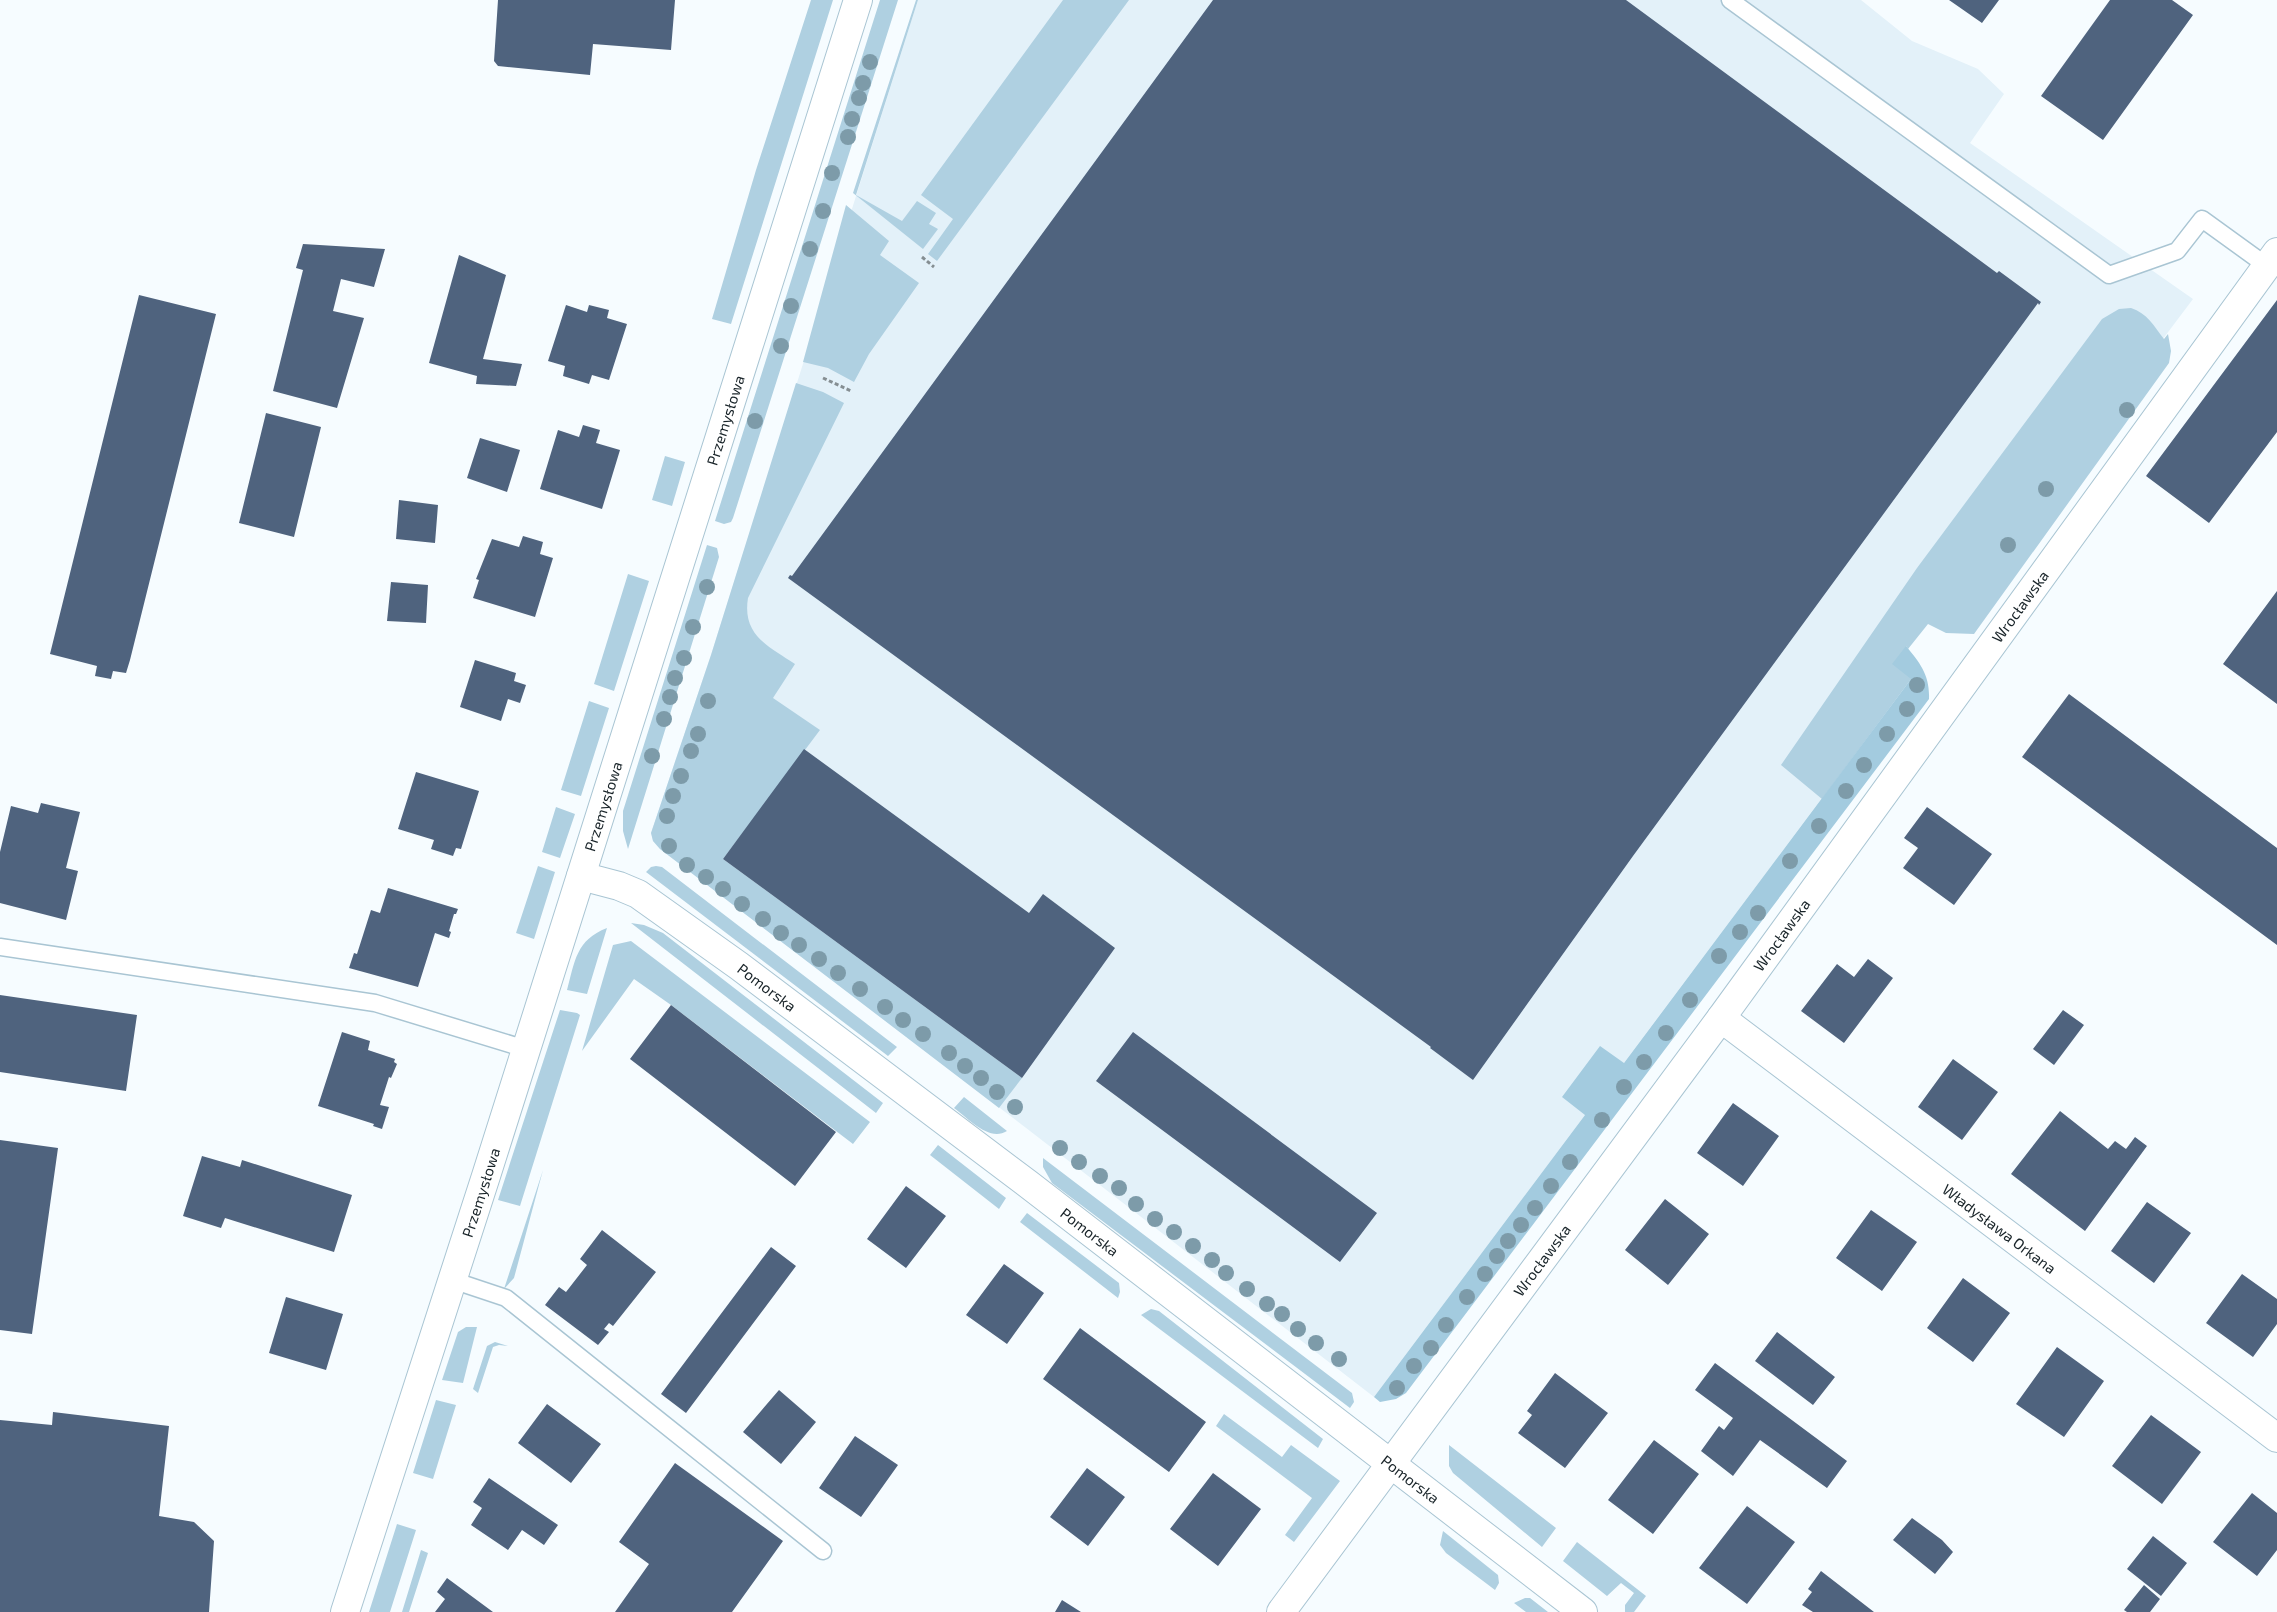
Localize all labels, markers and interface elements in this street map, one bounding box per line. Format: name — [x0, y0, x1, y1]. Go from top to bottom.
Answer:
street label: Przemysłowa — [702, 373, 748, 467]
street label: Wrocławska — [1988, 567, 2052, 646]
street label: Przemysłowa — [580, 759, 626, 853]
street label: Wrocławska — [1749, 895, 1814, 974]
street label: Pomorska — [734, 959, 800, 1015]
street label: Przemysłowa — [458, 1145, 503, 1240]
street label: Władysława Orkana — [1939, 1180, 2060, 1277]
street label: Pomorska — [1057, 1204, 1122, 1260]
street label: Wrocławska — [1509, 1221, 1574, 1299]
street label: Pomorska — [1378, 1451, 1443, 1507]

